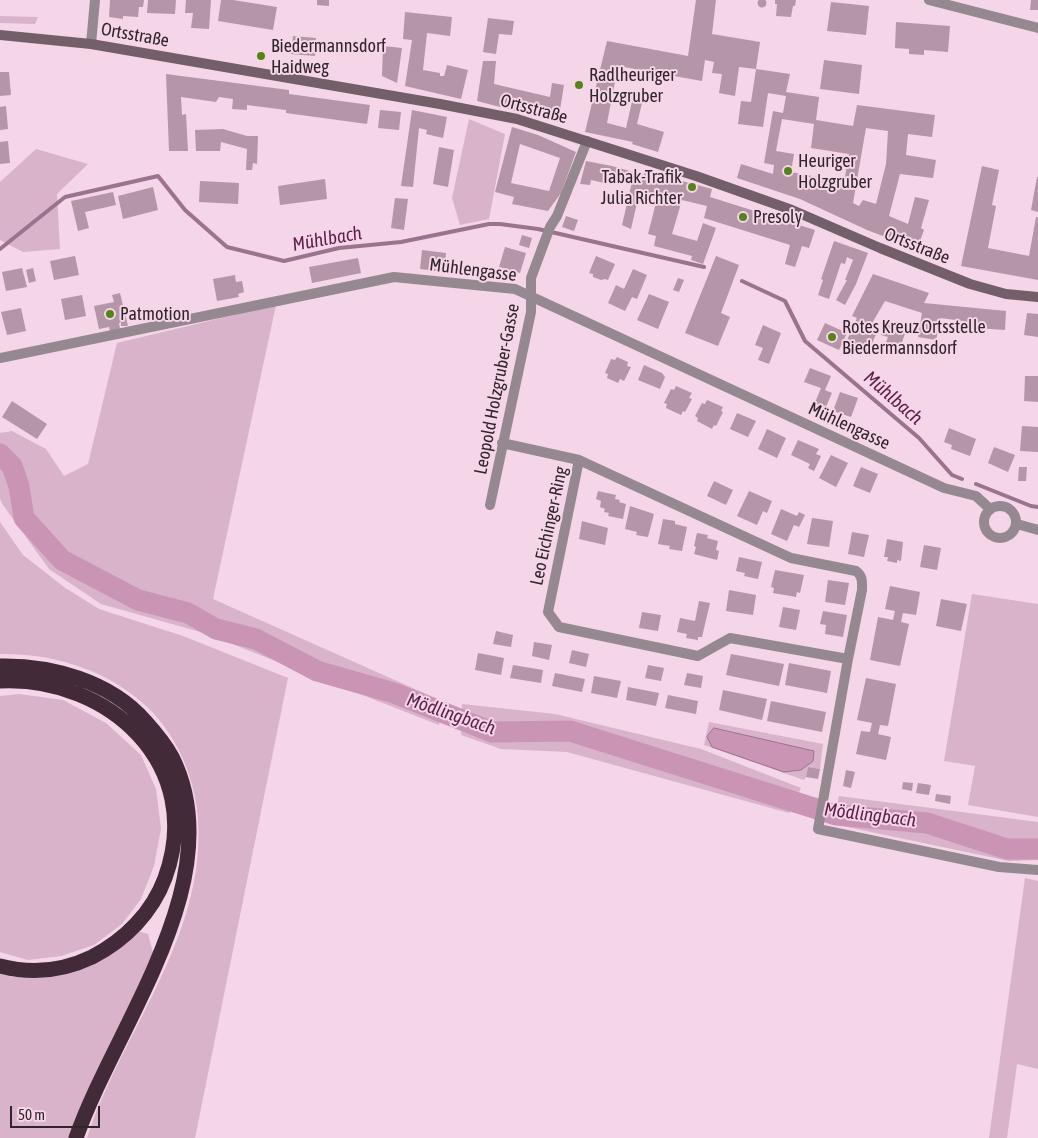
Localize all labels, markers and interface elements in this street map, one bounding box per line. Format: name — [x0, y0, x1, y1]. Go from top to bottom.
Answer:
street label: Ortsstraße — [99, 18, 171, 52]
place label: Biedermannsdorf Haidweg — [271, 35, 386, 78]
marker: Biedermannsdorf Haidweg — [255, 50, 267, 62]
place label: Radlheuriger Holzgruber — [589, 64, 676, 106]
marker: Radlheuriger Holzgruber — [573, 79, 585, 91]
street label: Ortsstraße — [498, 90, 570, 128]
place label: Heuriger Holzgruber — [798, 150, 872, 192]
marker: Heuriger Holzgruber — [782, 165, 794, 177]
place label: Tabak-Trafik Julia Richter — [601, 166, 682, 208]
marker: Tabak-Trafik Julia Richter — [686, 181, 698, 193]
place label: Presoly — [753, 206, 802, 228]
marker: Presoly — [737, 211, 749, 223]
water label: Mühlbach — [290, 222, 364, 256]
street label: Ortsstraße — [881, 223, 953, 269]
street label: Mühlengasse — [428, 254, 518, 286]
street label: Leopold Holzgruber-Gasse — [470, 302, 524, 476]
place label: Patmotion — [120, 303, 190, 325]
marker: Patmotion — [104, 308, 116, 320]
place label: Rotes Kreuz Ortsstelle Biedermannsdorf — [842, 316, 986, 358]
marker: Rotes Kreuz Ortsstelle Biedermannsdorf — [826, 331, 838, 343]
water label: Mühlbach — [859, 366, 927, 430]
street label: Mühlengasse — [805, 398, 893, 454]
street label: Leo Eichinger-Ring — [526, 465, 572, 587]
water label: Mödlingbach — [404, 688, 498, 740]
water label: Mödlingbach — [823, 798, 917, 832]
scale bar — [12, 1096, 102, 1128]
text: 50 m — [18, 1106, 45, 1123]

